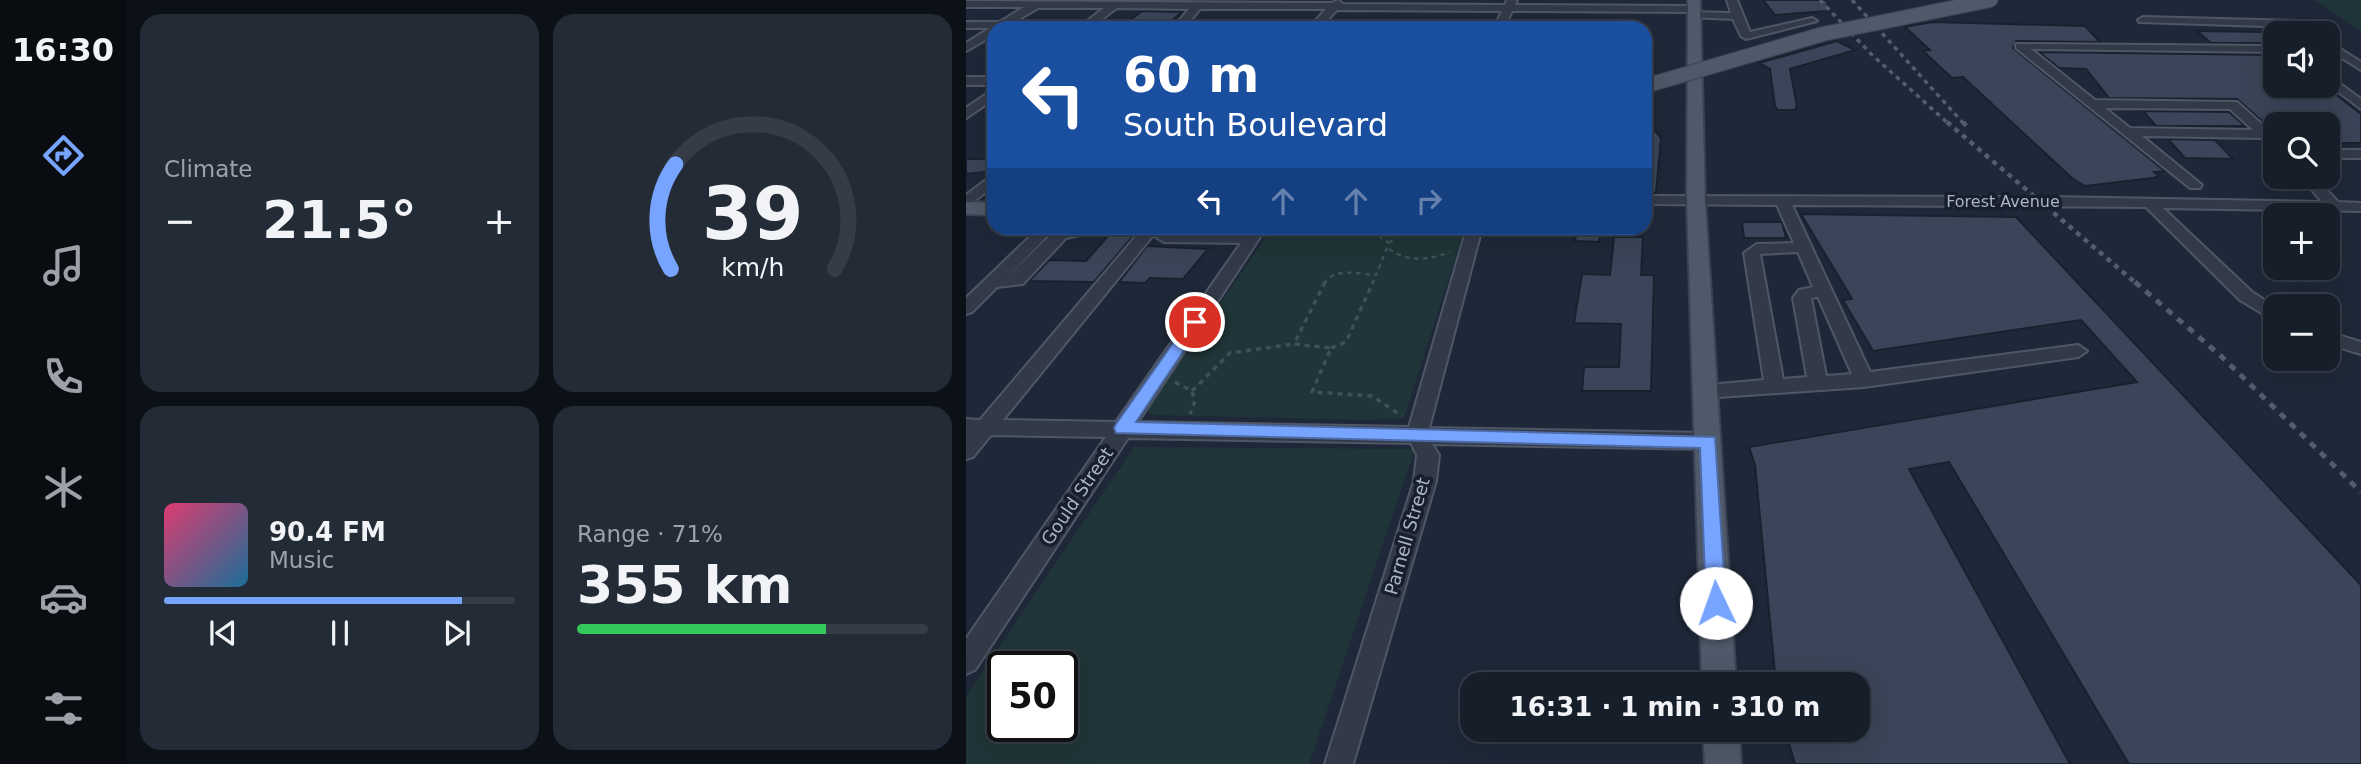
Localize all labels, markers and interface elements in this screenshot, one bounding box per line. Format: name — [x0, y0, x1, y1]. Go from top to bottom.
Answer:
map controls — [2263, 21, 2340, 371]
button: sound — [2263, 21, 2340, 98]
text: 16:30 — [12, 31, 114, 69]
text: 60 m — [1123, 47, 1259, 104]
icon: left — [1008, 49, 1099, 140]
text: South Boulevard — [1123, 106, 1388, 144]
button: search — [2263, 112, 2340, 189]
icon: directions — [39, 131, 88, 180]
text: Climate — [164, 156, 253, 182]
text: 39 — [702, 171, 803, 256]
icon: left — [1191, 182, 1229, 220]
icon: ahead — [1264, 182, 1302, 220]
icon: ahead — [1337, 182, 1375, 220]
icon: right — [1410, 182, 1448, 220]
text: 21.5° — [262, 190, 417, 250]
street label: Forest Avenue — [1946, 192, 2060, 211]
text: − — [164, 199, 196, 243]
text: + — [483, 199, 515, 243]
button: + — [2263, 203, 2340, 280]
icon: music — [39, 241, 88, 290]
text: km/h — [721, 253, 784, 282]
pin — [1165, 292, 1225, 352]
button: − — [2263, 294, 2340, 371]
icon: arrive — [1176, 303, 1214, 341]
icon: phone — [39, 352, 88, 401]
street label: Gould Street — [1037, 443, 1117, 549]
icon: climate — [39, 463, 88, 512]
street label: Parnell Street — [1380, 475, 1434, 597]
text: 90.4 FM — [269, 517, 386, 547]
text: Range · 71% — [577, 521, 723, 547]
text: Music — [269, 547, 334, 573]
text: 355 km — [577, 555, 792, 615]
position arrow — [1679, 566, 1753, 640]
icon: car — [39, 573, 88, 622]
icon: previous — [204, 614, 242, 652]
icon: pause — [321, 614, 359, 652]
icon: next — [438, 614, 476, 652]
speed limit sign: 50 — [987, 651, 1078, 742]
icon: filters — [39, 684, 88, 733]
text: 16:31 · 1 min · 310 m — [1510, 692, 1820, 722]

